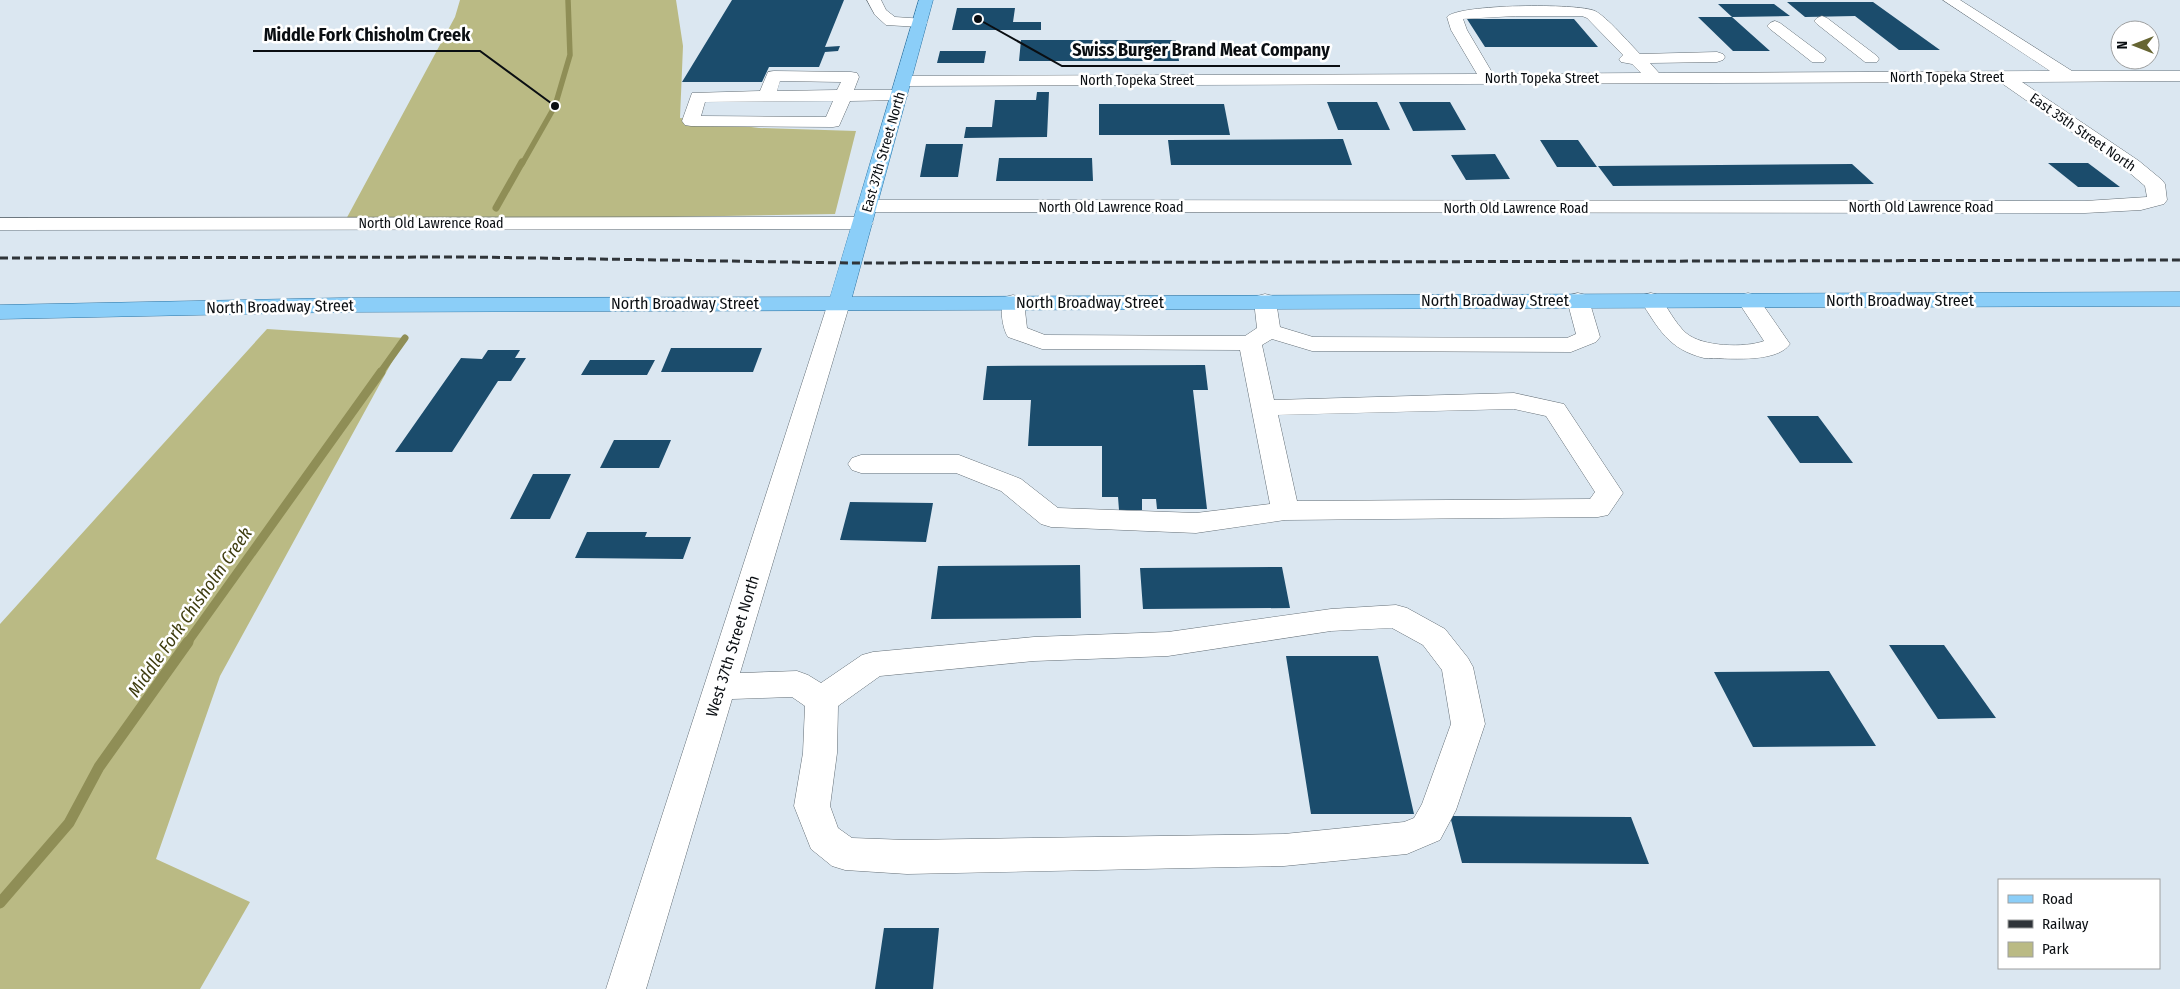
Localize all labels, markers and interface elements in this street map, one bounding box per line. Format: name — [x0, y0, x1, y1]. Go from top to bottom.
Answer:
callout: Middle Fork Chisholm Creek — [253, 18, 480, 51]
north arrow — [2110, 20, 2160, 70]
text: Middle Fork Chisholm Creek — [264, 24, 471, 46]
callout: Swiss Burger Brand Meat Company — [1062, 33, 1340, 66]
text: Swiss Burger Brand Meat Company — [1072, 39, 1330, 61]
text: N — [2114, 41, 2131, 49]
street label: North Topeka Street — [1890, 69, 2005, 86]
street label: North Topeka Street — [1485, 70, 1600, 87]
street label: North Topeka Street — [1080, 72, 1195, 89]
street label: East 37th Street North — [858, 90, 909, 214]
street label: East 35th Street North — [2027, 90, 2139, 175]
street label: North Old Lawrence Road — [1038, 199, 1184, 216]
street label: North Old Lawrence Road — [1848, 199, 1994, 216]
street label: North Old Lawrence Road — [1443, 200, 1589, 217]
street label: North Old Lawrence Road — [358, 215, 504, 232]
street label: North Broadway Street — [1421, 291, 1570, 310]
street label: North Broadway Street — [1826, 291, 1975, 310]
street label: North Broadway Street — [1016, 293, 1165, 312]
street label: North Broadway Street — [611, 294, 760, 313]
street label: North Broadway Street — [206, 296, 355, 317]
water label: Middle Fork Chisholm Creek — [123, 523, 257, 701]
street label: West 37th Street North — [702, 573, 763, 719]
legend — [1998, 879, 2160, 969]
text: Road — [2042, 890, 2073, 908]
text: Railway — [2042, 915, 2089, 933]
text: Park — [2042, 940, 2069, 958]

